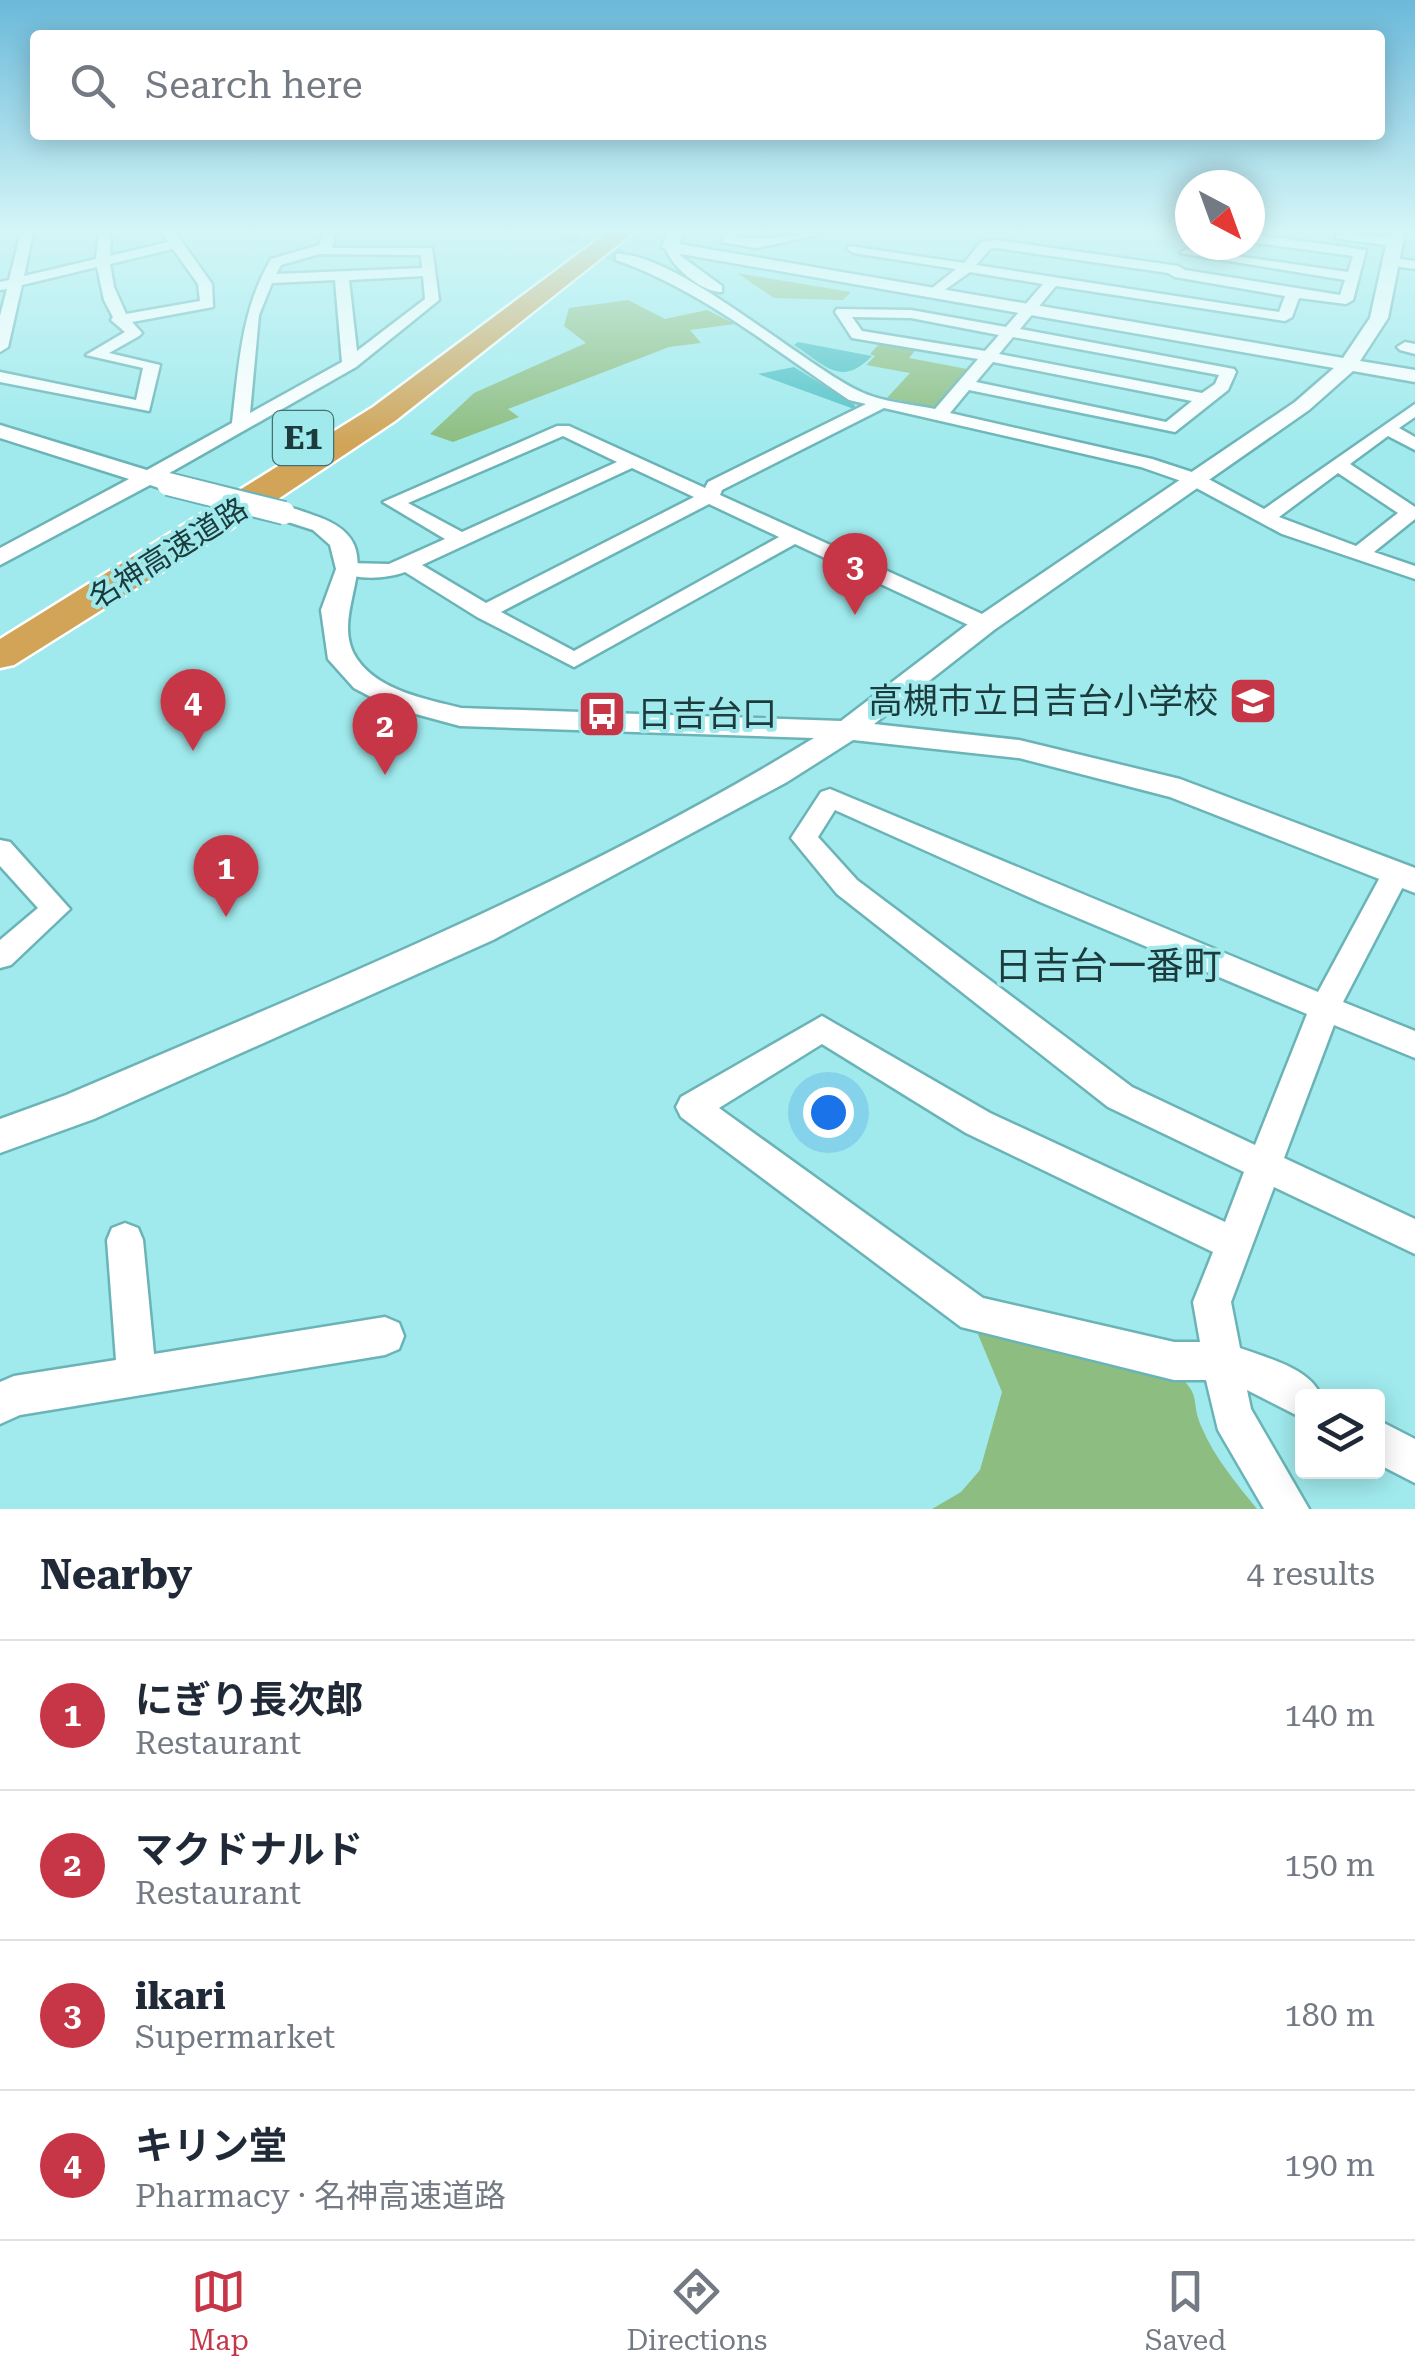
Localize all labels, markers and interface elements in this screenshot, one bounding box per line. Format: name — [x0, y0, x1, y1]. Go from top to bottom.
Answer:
search box — [30, 30, 1385, 140]
icon: search — [65, 58, 120, 113]
text: Search here — [145, 63, 363, 107]
north arrow — [1175, 170, 1265, 260]
road number: E1 — [273, 411, 333, 465]
street label: 名神高速道路 — [82, 490, 254, 616]
pin: 3 — [822, 532, 888, 615]
pin: 4 — [160, 668, 226, 751]
school or university icon: 高槻市立日吉台小学校 — [1227, 675, 1279, 727]
place label: 高槻市立日吉台小学校 — [868, 681, 1218, 722]
bus stop icon: 日吉台口 — [576, 688, 628, 740]
pin: 2 — [352, 692, 418, 775]
place label: 日吉台口 — [637, 694, 777, 735]
pin: 1 — [194, 834, 258, 917]
district label: 日吉台一番町 — [994, 944, 1222, 988]
your location — [803, 1087, 854, 1138]
map controls — [1295, 1389, 1385, 1479]
button: layers — [1295, 1389, 1385, 1479]
text: Nearby — [40, 1550, 192, 1599]
text: 4 results — [1247, 1555, 1375, 1593]
text: にぎり長次郎 — [135, 1678, 363, 1722]
text: 1 — [64, 1696, 81, 1734]
text: 140 m — [1284, 1696, 1375, 1734]
text: Restaurant — [135, 1724, 301, 1762]
text: マクドナルド — [135, 1828, 363, 1872]
text: 2 — [64, 1846, 81, 1884]
text: 150 m — [1284, 1846, 1375, 1884]
text: Restaurant — [135, 1874, 301, 1912]
text: ikari — [135, 1974, 226, 2018]
text: 3 — [64, 1996, 81, 2034]
text: 180 m — [1284, 1996, 1375, 2034]
text: Supermarket — [135, 2018, 335, 2056]
text: キリン堂 — [135, 2124, 287, 2168]
text: 4 — [64, 2146, 81, 2184]
text: 190 m — [1284, 2146, 1375, 2184]
text: Pharmacy · 名神高速道路 — [135, 2177, 506, 2215]
tab: Map — [189, 2264, 249, 2357]
tab: Directions — [626, 2264, 767, 2357]
tab: Saved — [1145, 2264, 1226, 2357]

